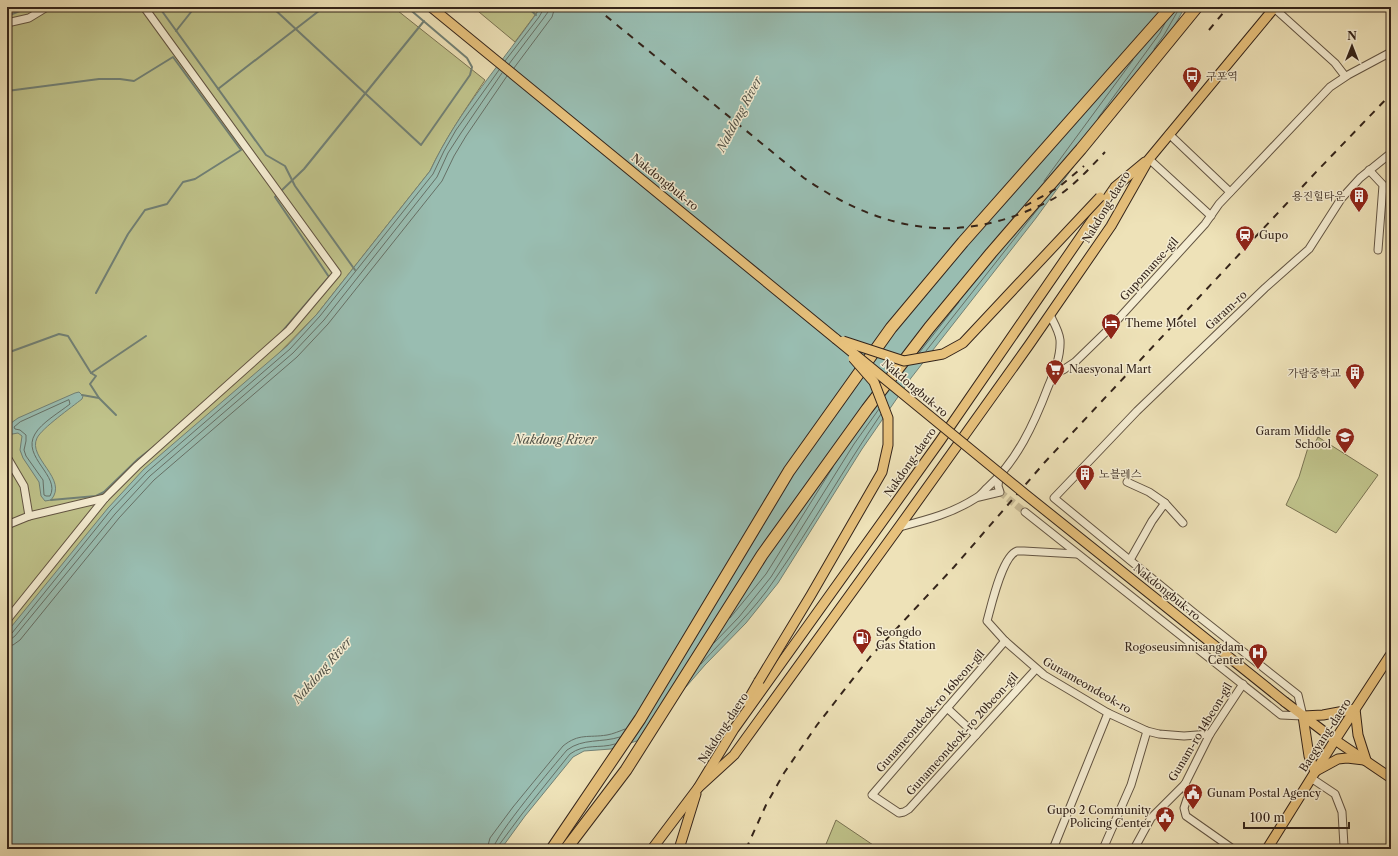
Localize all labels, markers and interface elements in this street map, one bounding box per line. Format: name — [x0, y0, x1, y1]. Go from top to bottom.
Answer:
north arrow — [1332, 26, 1372, 66]
text: N — [1347, 29, 1357, 43]
bus stop icon: 구포역 — [1181, 65, 1203, 93]
place label: 구포역 — [1206, 69, 1238, 83]
water label: Nakdong River — [712, 73, 766, 155]
street label: Nakdongbuk-ro — [629, 151, 702, 213]
street label: Nakdong-daero — [1079, 168, 1133, 246]
building icon: 용진힐타운 — [1348, 185, 1370, 213]
place label: 용진힐타운 — [1292, 189, 1345, 203]
station icon: Gupo — [1234, 224, 1256, 252]
place label: Gupo — [1259, 228, 1288, 242]
street label: Gupomanse-gil — [1117, 234, 1182, 304]
street label: Garam-ro — [1202, 287, 1250, 333]
hotel icon: Theme Motel — [1100, 312, 1122, 340]
place label: Theme Motel — [1125, 316, 1197, 330]
street label: Nakdongbuk-ro — [879, 356, 951, 420]
supermarket icon: Naesyonal Mart — [1044, 358, 1066, 386]
place label: Naesyonal Mart — [1069, 362, 1151, 376]
building icon: 가람중학교 — [1344, 362, 1366, 390]
place label: 가람중학교 — [1288, 366, 1341, 380]
street label: Nakdong-daero — [881, 424, 939, 499]
place label: Garam Middle School — [1256, 424, 1332, 451]
school or university icon: Garam Middle School — [1334, 426, 1356, 454]
water label: Nakdong River — [513, 432, 598, 447]
building icon: 노블레스 — [1074, 463, 1096, 491]
place label: 노블레스 — [1099, 467, 1142, 481]
street label: Nakdongbuk-ro — [1131, 561, 1204, 623]
place label: Seongdo Gas Station — [876, 625, 936, 652]
fuel station icon: Seongdo Gas Station — [851, 627, 873, 655]
water label: Nakdong River — [288, 633, 356, 707]
place label: Rogoseusimnisangdam Center — [1124, 640, 1245, 667]
hospital icon: Rogoseusimnisangdam Center — [1247, 642, 1269, 670]
street label: Gunameondeok-ro 16beon-gil — [873, 646, 988, 775]
street label: Gunameondeok-ro — [1040, 654, 1134, 716]
street label: Gunameondeok-ro 20beon-gil — [903, 669, 1021, 798]
street label: Gunam-ro 14beon-gil — [1165, 680, 1235, 784]
street label: Nakdong-daero — [695, 690, 751, 766]
street label: Baegyang-daero — [1296, 695, 1354, 774]
public building icon: Gunam Postal Agency — [1182, 782, 1204, 810]
place label: Gunam Postal Agency — [1207, 786, 1322, 800]
place label: Gupo 2 Community Policing Center — [1047, 803, 1152, 830]
scale bar — [1244, 804, 1349, 830]
public building icon: Gupo 2 Community Policing Center — [1154, 805, 1176, 833]
text: 100 m — [1250, 810, 1285, 825]

